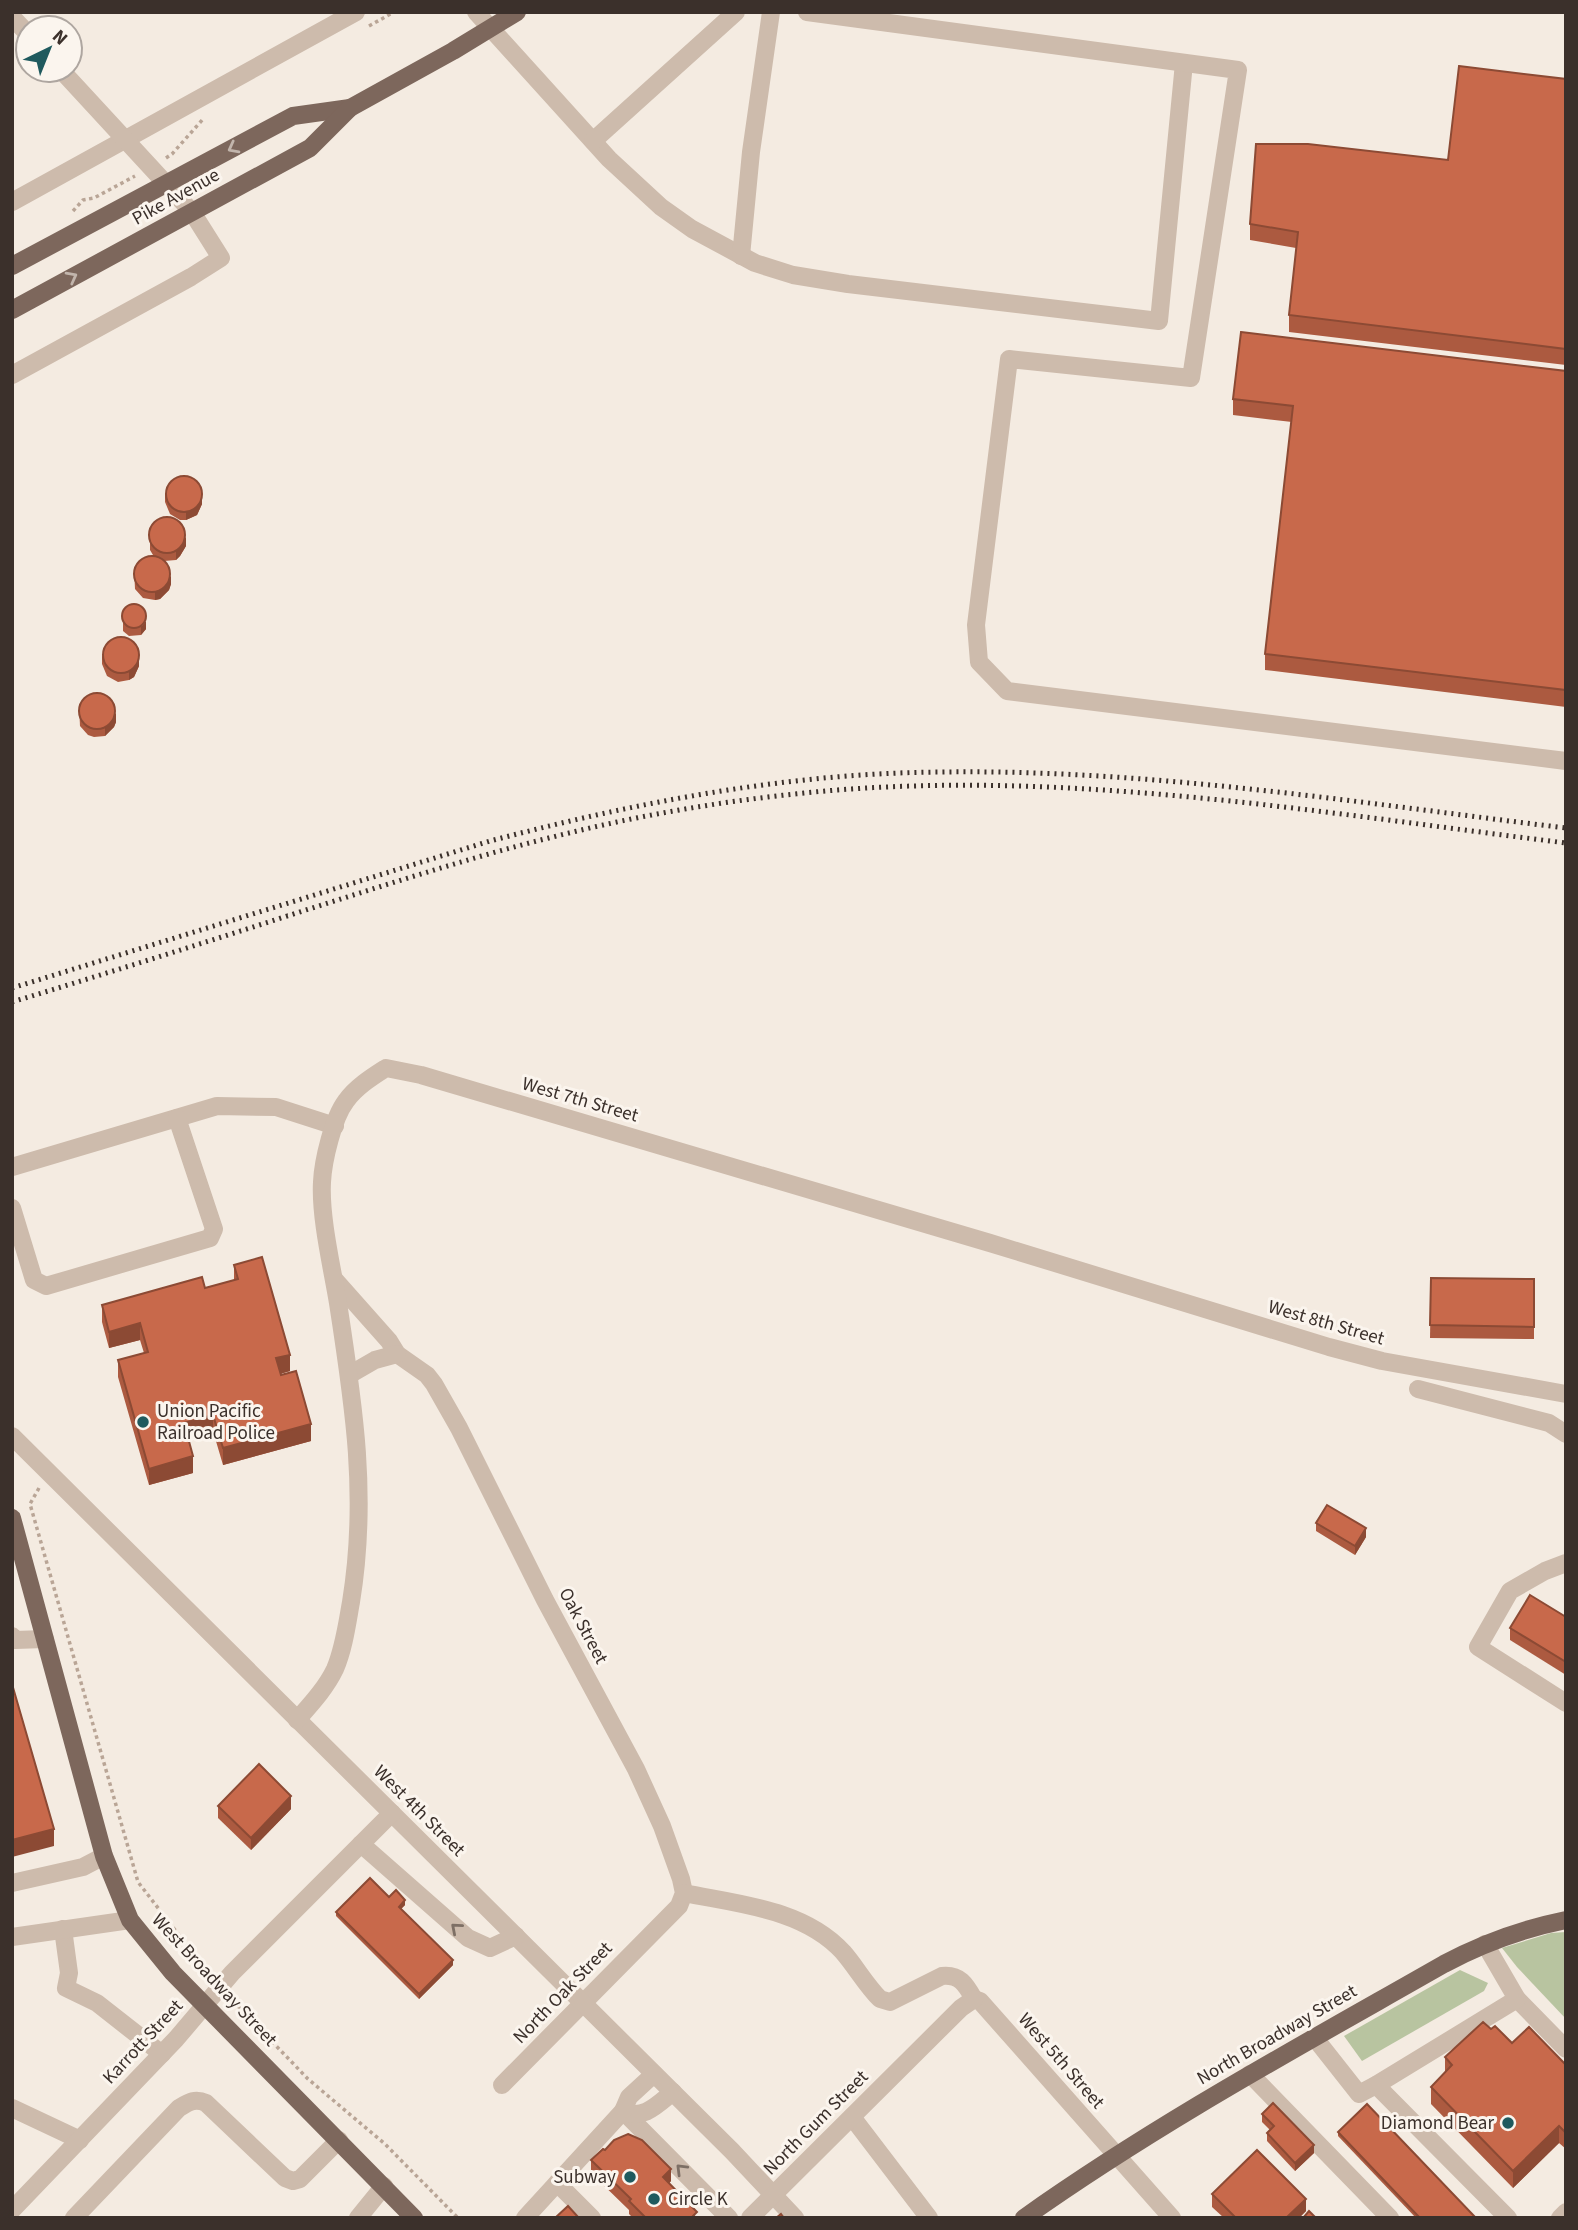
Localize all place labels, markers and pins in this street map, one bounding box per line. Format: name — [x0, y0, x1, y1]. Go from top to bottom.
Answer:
place label: Union Pacific Railroad Police — [157, 1398, 275, 1447]
marker: Union Pacific Railroad Police — [135, 1414, 151, 1430]
place label: Diamond Bear — [1381, 2110, 1494, 2137]
marker: Diamond Bear — [1500, 2115, 1516, 2131]
place label: Subway — [553, 2164, 616, 2191]
marker: Subway — [622, 2169, 638, 2185]
place label: Circle K — [668, 2186, 728, 2213]
marker: Circle K — [646, 2191, 662, 2207]

